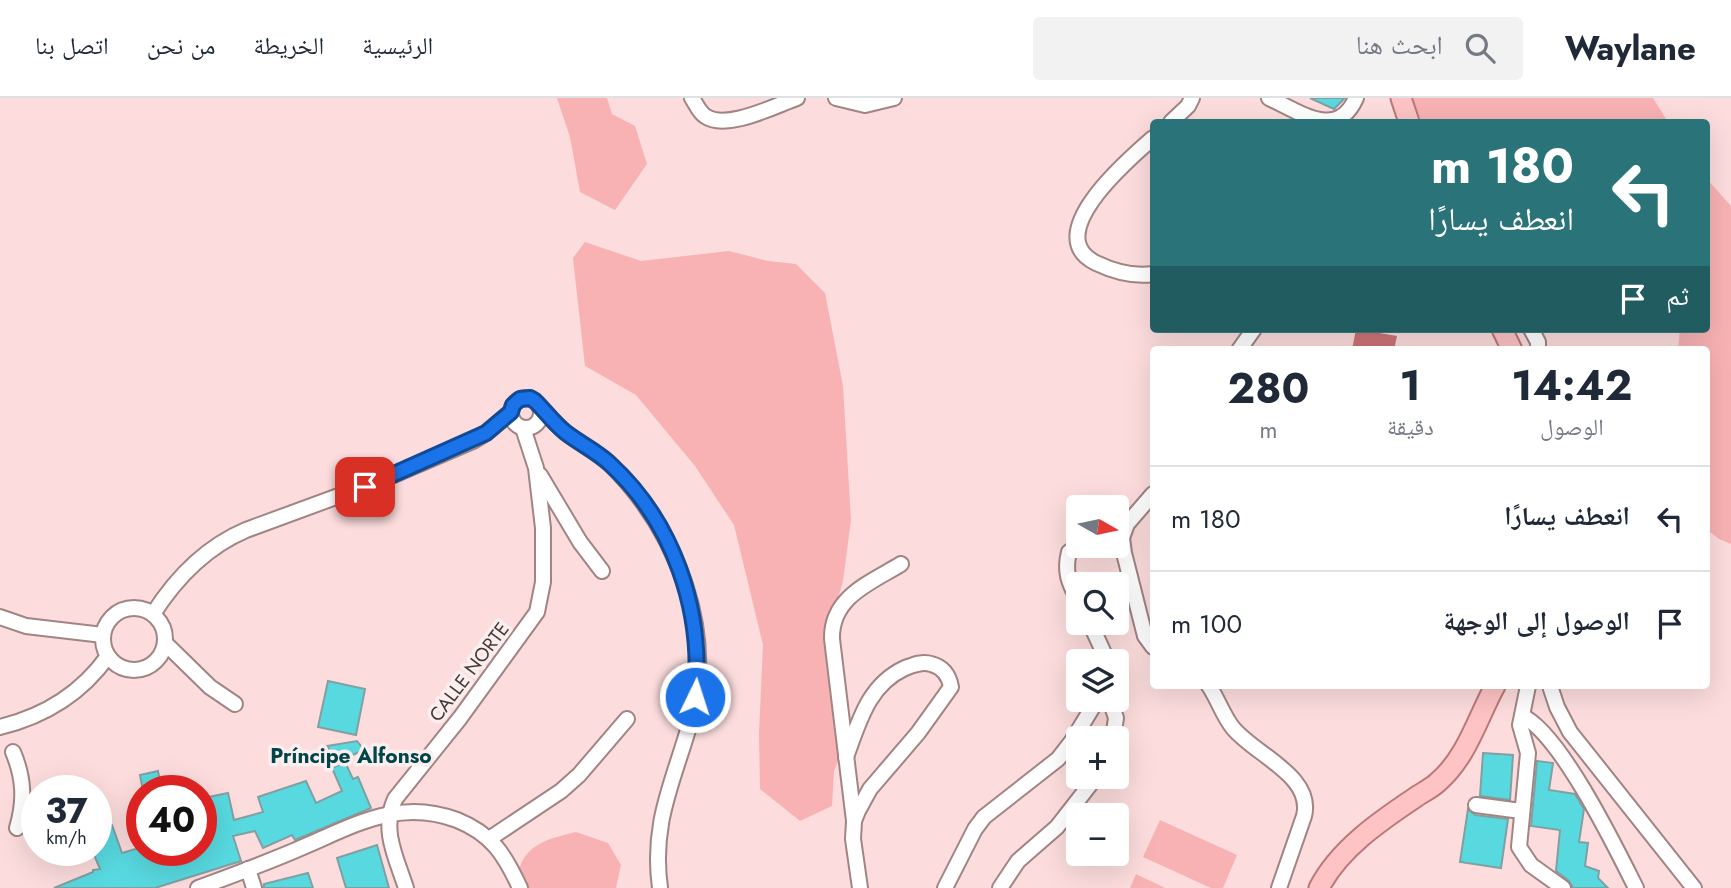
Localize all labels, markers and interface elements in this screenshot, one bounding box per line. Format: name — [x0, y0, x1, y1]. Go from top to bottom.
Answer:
search box — [1033, 17, 1523, 80]
text: Waylane — [1565, 25, 1696, 72]
text: ابحث هنا — [1356, 26, 1443, 64]
text: اتصل بنا — [35, 28, 109, 63]
text: من نحن — [147, 28, 216, 63]
text: الخريطة — [254, 28, 324, 63]
text: الرئيسية — [362, 28, 433, 63]
icon: search — [1461, 29, 1499, 67]
text: 180 m — [1431, 131, 1574, 201]
icon: left — [1598, 147, 1689, 238]
text: انعطف يسارًا — [1428, 196, 1574, 242]
text: ثم — [1666, 277, 1689, 315]
icon: arrive — [1614, 280, 1652, 318]
text: 1 — [1400, 355, 1421, 416]
text: 14:42 — [1511, 355, 1632, 416]
text: 280 — [1228, 358, 1309, 419]
text: دقيقة — [1387, 410, 1434, 444]
text: الوصول — [1540, 410, 1604, 444]
text: m — [1259, 413, 1277, 447]
pin — [335, 457, 395, 517]
icon: arrive — [346, 468, 384, 506]
north arrow — [1066, 495, 1129, 558]
map controls — [1066, 495, 1129, 866]
text: انعطف يسارًا — [1504, 497, 1630, 535]
text: 180 m — [1171, 500, 1241, 538]
icon: left — [1651, 500, 1689, 538]
button: search — [1066, 572, 1129, 635]
text: الوصول إلى الوجهة — [1443, 602, 1630, 640]
text: 100 m — [1171, 605, 1242, 643]
icon: arrive — [1651, 605, 1689, 643]
street label: CALLE NORTE — [423, 617, 515, 727]
button: layers — [1066, 649, 1129, 712]
position arrow — [658, 660, 732, 734]
button: + — [1066, 726, 1129, 789]
district label: Príncipe Alfonso — [270, 741, 432, 771]
speed limit sign: 40 — [126, 775, 217, 866]
text: 37 — [45, 786, 88, 836]
button: − — [1066, 803, 1129, 866]
text: km/h — [46, 825, 87, 851]

